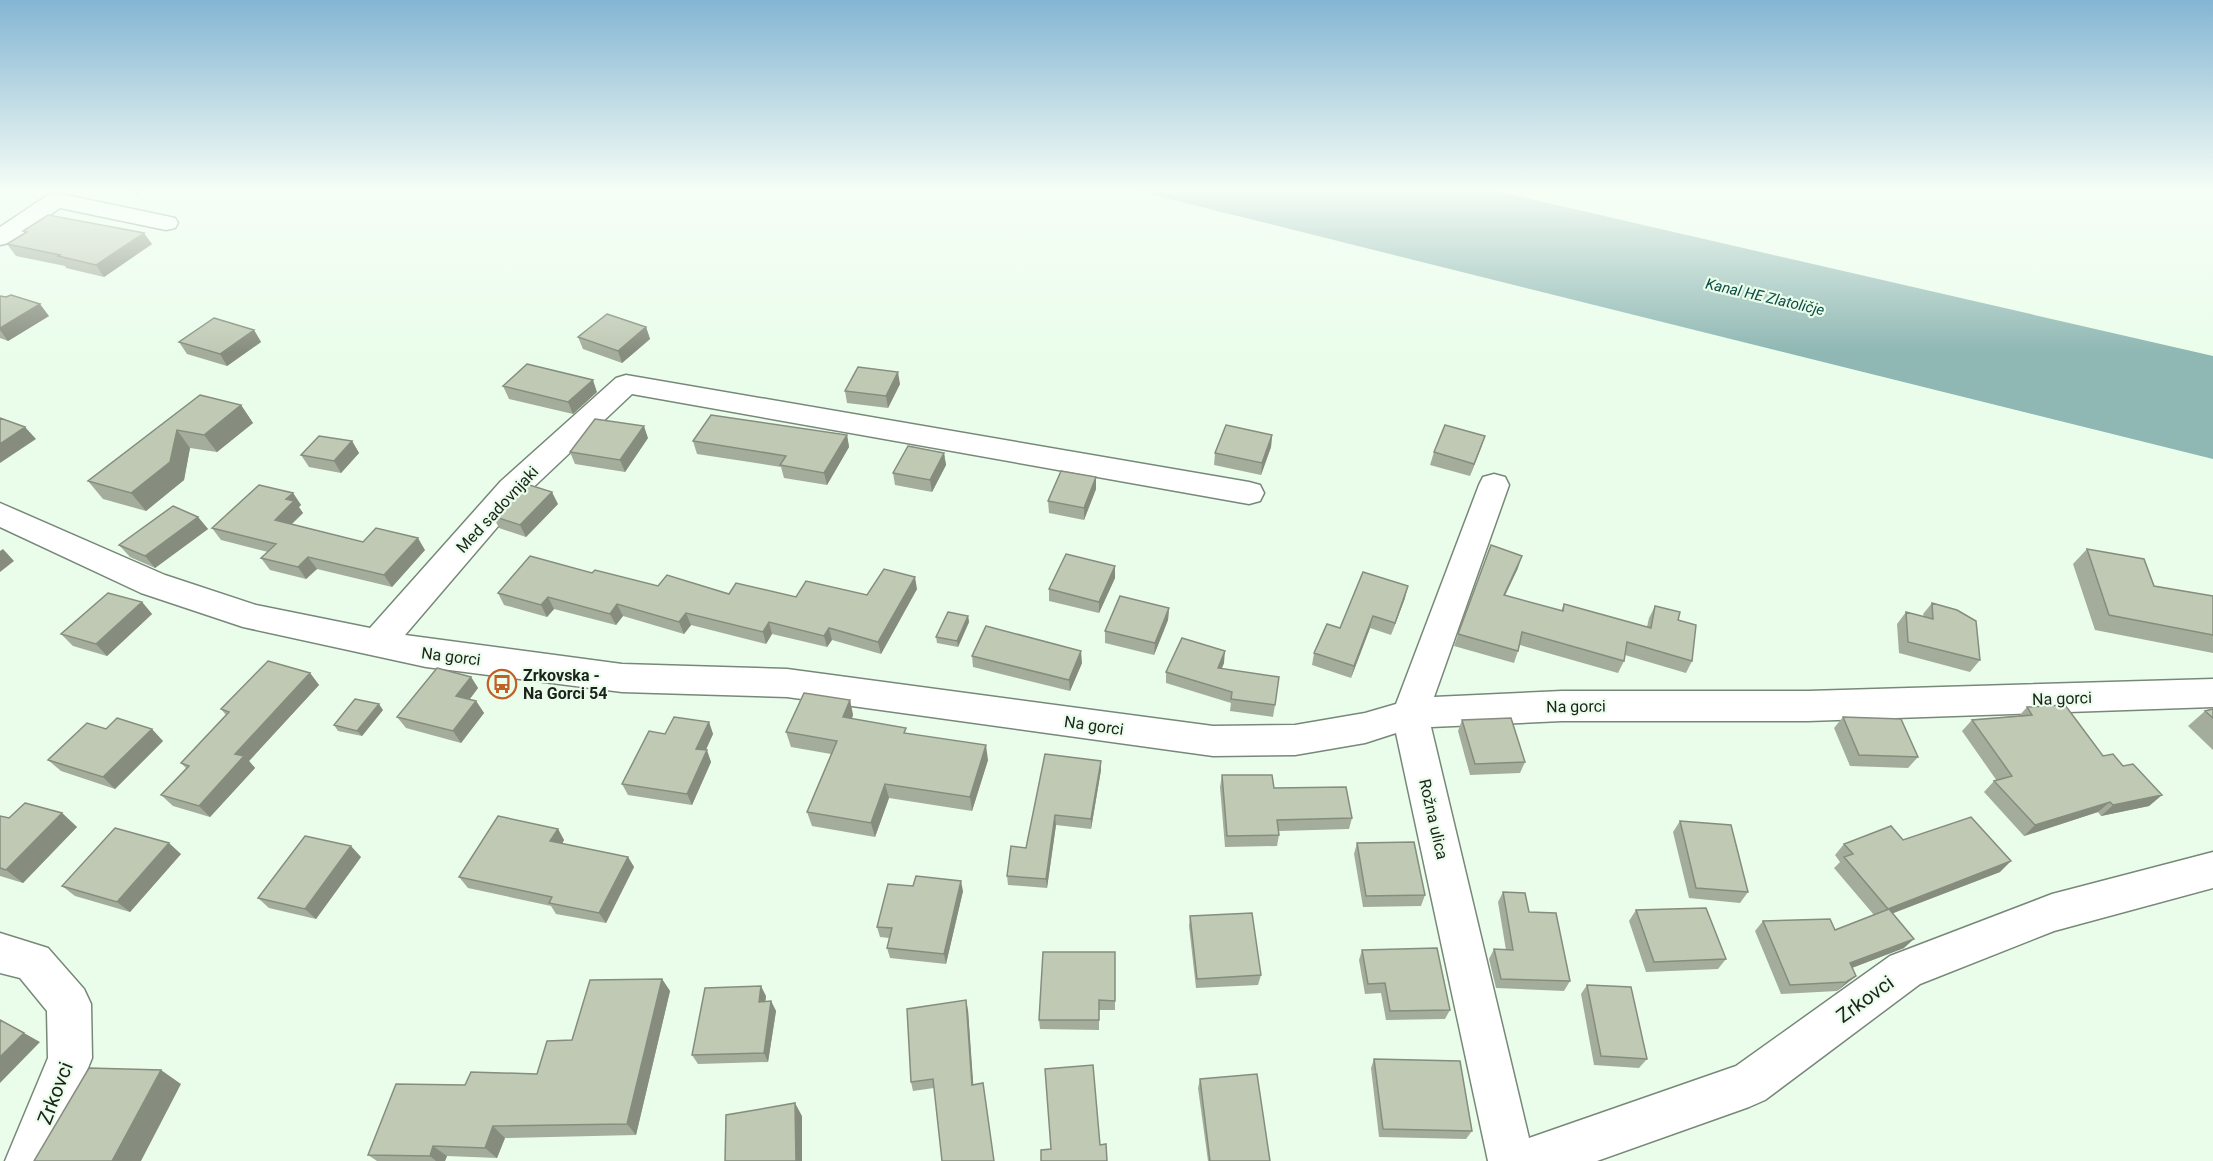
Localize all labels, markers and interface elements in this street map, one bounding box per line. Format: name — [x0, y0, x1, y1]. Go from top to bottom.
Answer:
water label: Kanal HE Zlatoličje — [1704, 275, 1826, 319]
street label: Med sadovnjaki — [452, 462, 542, 557]
street label: Na gorci — [420, 643, 482, 670]
place label: Zrkovska - Na Gorci 54 — [523, 666, 607, 703]
bus stop icon: Zrkovska - Na Gorci 54 — [486, 668, 518, 700]
street label: Na gorci — [2032, 688, 2092, 709]
street label: Na gorci — [1546, 696, 1606, 717]
street label: Na gorci — [1063, 712, 1125, 739]
street label: Rožna ulica — [1415, 777, 1452, 861]
street label: Zrkovci — [1832, 970, 1898, 1028]
street label: Zrkovci — [32, 1058, 78, 1128]

